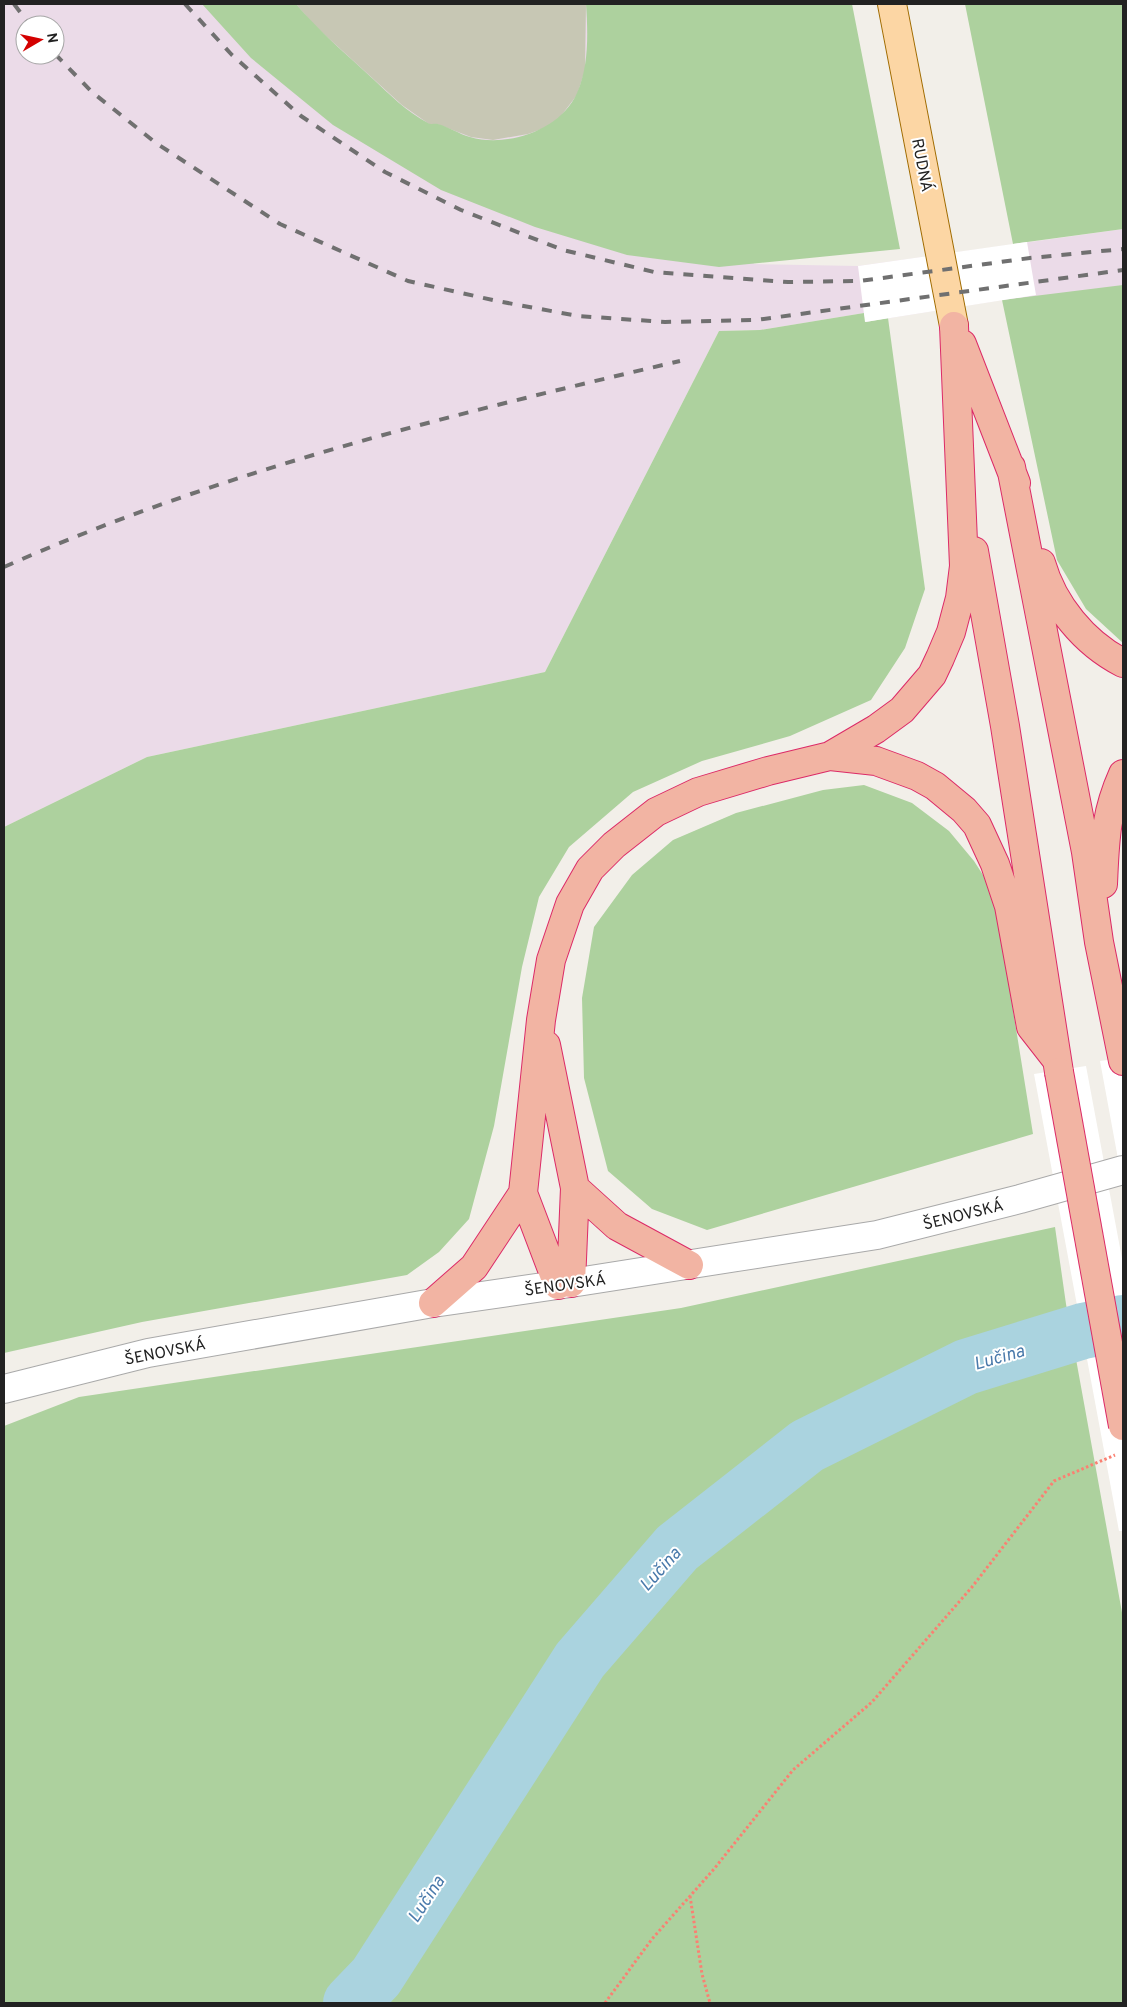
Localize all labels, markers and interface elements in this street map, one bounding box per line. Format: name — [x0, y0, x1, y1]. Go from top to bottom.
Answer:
north arrow — [15, 15, 65, 65]
text: N — [42, 32, 61, 45]
street label: RUDNÁ — [906, 136, 938, 194]
street label: ŠENOVSKÁ — [921, 1194, 1006, 1236]
street label: ŠENOVSKÁ — [523, 1268, 607, 1302]
street label: ŠENOVSKÁ — [123, 1333, 208, 1371]
water label: Lučina — [971, 1340, 1028, 1377]
water label: Lučina — [635, 1543, 687, 1597]
water label: Lučina — [404, 1871, 451, 1928]

